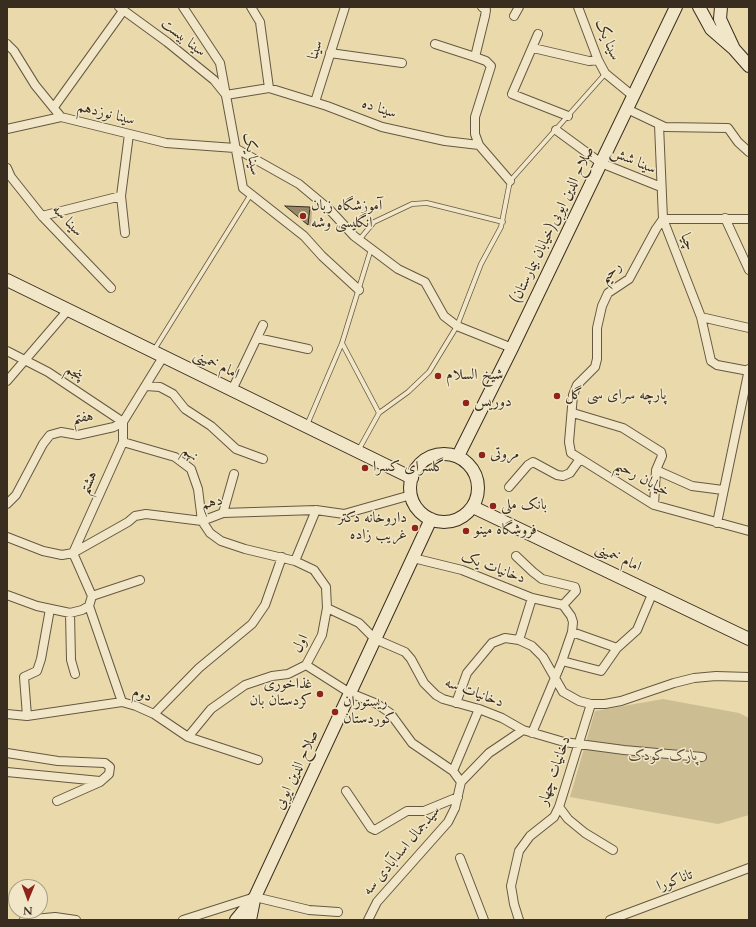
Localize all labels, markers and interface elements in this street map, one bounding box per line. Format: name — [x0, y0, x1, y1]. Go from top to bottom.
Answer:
street label: سینا بیست — [157, 15, 209, 61]
street label: سینا یک — [590, 17, 624, 63]
street label: سینا — [305, 38, 327, 62]
street label: سینا ده — [359, 95, 399, 123]
street label: سینا نوزدهم — [75, 98, 137, 130]
street label: سینا یک — [238, 131, 264, 177]
street label: سینا شش — [607, 143, 659, 179]
street label: صلاح الدین ایوبی(خیابان بیمارستان) — [507, 144, 599, 306]
place label: آموزشگاه زبان انگلیسی وشه — [311, 198, 382, 233]
street label: سینا سه — [48, 201, 86, 241]
marker: آموزشگاه زبان انگلیسی وشه — [298, 211, 308, 221]
street label: چیا — [676, 231, 698, 253]
street label: رحیم — [596, 258, 626, 288]
street label: امام خمینی — [190, 346, 242, 384]
street label: پنجم — [61, 360, 87, 386]
place label: شیخ السلام — [446, 367, 503, 385]
marker: شیخ السلام — [433, 371, 443, 381]
place label: پارچه سرای سی گل — [565, 387, 666, 405]
marker: پارچه سرای سی گل — [552, 391, 562, 401]
place label: دوریس — [474, 394, 512, 412]
marker: دوریس — [461, 398, 471, 408]
street label: هفتم — [72, 408, 94, 428]
street label: نهم — [178, 442, 202, 466]
place label: مروتی — [490, 446, 519, 464]
marker: مروتی — [477, 450, 487, 460]
street label: خیابان رحیم — [611, 457, 673, 501]
place label: گلسرای کسرا — [373, 459, 445, 477]
marker: گلسرای کسرا — [360, 463, 370, 473]
street label: هشتم — [76, 469, 102, 497]
street label: دهم — [199, 492, 225, 514]
place label: بانک ملی — [501, 497, 547, 515]
marker: بانک ملی — [488, 501, 498, 511]
place label: داروخانه دکتر غریب زاده — [338, 510, 407, 545]
place label: فروشگاه مینو — [474, 522, 537, 540]
marker: داروخانه دکتر غریب زاده — [410, 523, 420, 533]
marker: فروشگاه مینو — [461, 526, 471, 536]
street label: امام خمینی — [592, 540, 644, 576]
street label: دخانیات یک — [458, 548, 528, 588]
street label: اول — [289, 632, 313, 656]
street label: دخانیات سه — [442, 674, 506, 712]
place label: غذاخوری کردستان بان — [250, 676, 312, 711]
street label: دوم — [130, 683, 154, 707]
marker: غذاخوری کردستان بان — [315, 689, 325, 699]
place label: ریستوران کوردستان — [343, 694, 395, 729]
marker: ریستوران کوردستان — [330, 707, 340, 717]
street label: صلاح الدین ایوبی — [271, 727, 323, 813]
street label: دخانیات چهار — [535, 734, 575, 808]
park label: پارک کودک — [628, 748, 698, 766]
street label: سیدجمال اسدآبادی سه — [359, 802, 445, 900]
street label: تاناکورا — [655, 866, 695, 896]
north arrow — [8, 879, 48, 919]
text: N — [23, 903, 33, 918]

